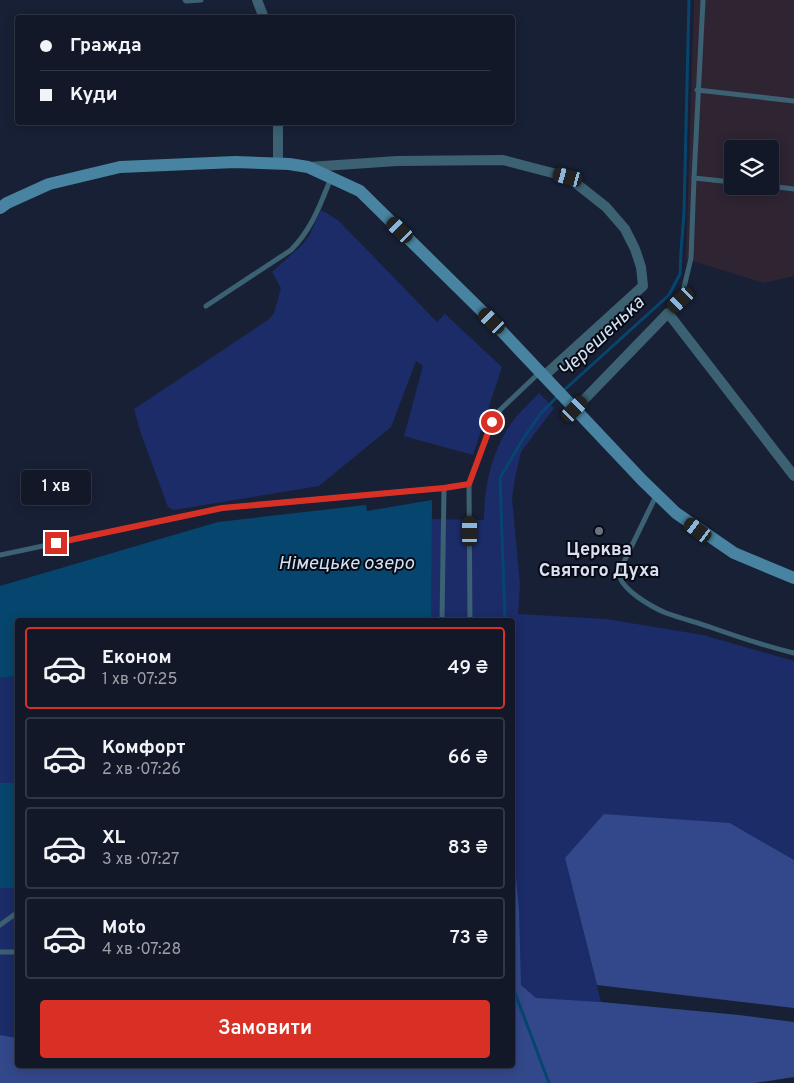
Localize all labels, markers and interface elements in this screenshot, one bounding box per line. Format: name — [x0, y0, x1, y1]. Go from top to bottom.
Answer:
text: Гражда — [70, 34, 142, 58]
text: Куди — [70, 83, 117, 107]
map controls — [724, 140, 779, 195]
button: layers — [724, 140, 779, 195]
car — [551, 166, 584, 188]
car — [383, 214, 416, 246]
car — [664, 284, 697, 316]
water label: Черешенька — [554, 291, 650, 383]
car — [475, 305, 508, 337]
car — [559, 393, 590, 425]
route start — [481, 411, 503, 433]
callout: 1 хв — [21, 470, 91, 506]
text: 1 хв — [42, 477, 70, 497]
car — [681, 515, 714, 545]
car — [462, 516, 477, 546]
marker: Церква Святого Духа — [593, 525, 605, 537]
route end — [45, 532, 67, 554]
place label: Церква Святого Духа — [539, 539, 659, 583]
water label: Німецьке озеро — [278, 552, 415, 576]
icon: car — [42, 646, 87, 691]
text: Економ — [102, 646, 172, 670]
text: 49 ₴ — [447, 656, 488, 680]
text: 1 хв · 07:25 — [102, 670, 177, 690]
icon: car — [42, 736, 87, 781]
text: Комфорт — [102, 736, 185, 760]
text: 66 ₴ — [448, 746, 488, 770]
text: 2 хв · 07:26 — [102, 760, 181, 780]
icon: car — [42, 826, 87, 871]
text: XL — [102, 826, 125, 850]
text: 83 ₴ — [448, 836, 488, 860]
text: 3 хв · 07:27 — [102, 850, 179, 870]
icon: car — [42, 916, 87, 961]
text: Moto — [102, 916, 146, 940]
text: 73 ₴ — [450, 926, 488, 950]
text: 4 хв · 07:28 — [102, 940, 181, 960]
button: Замовити — [40, 1000, 490, 1058]

